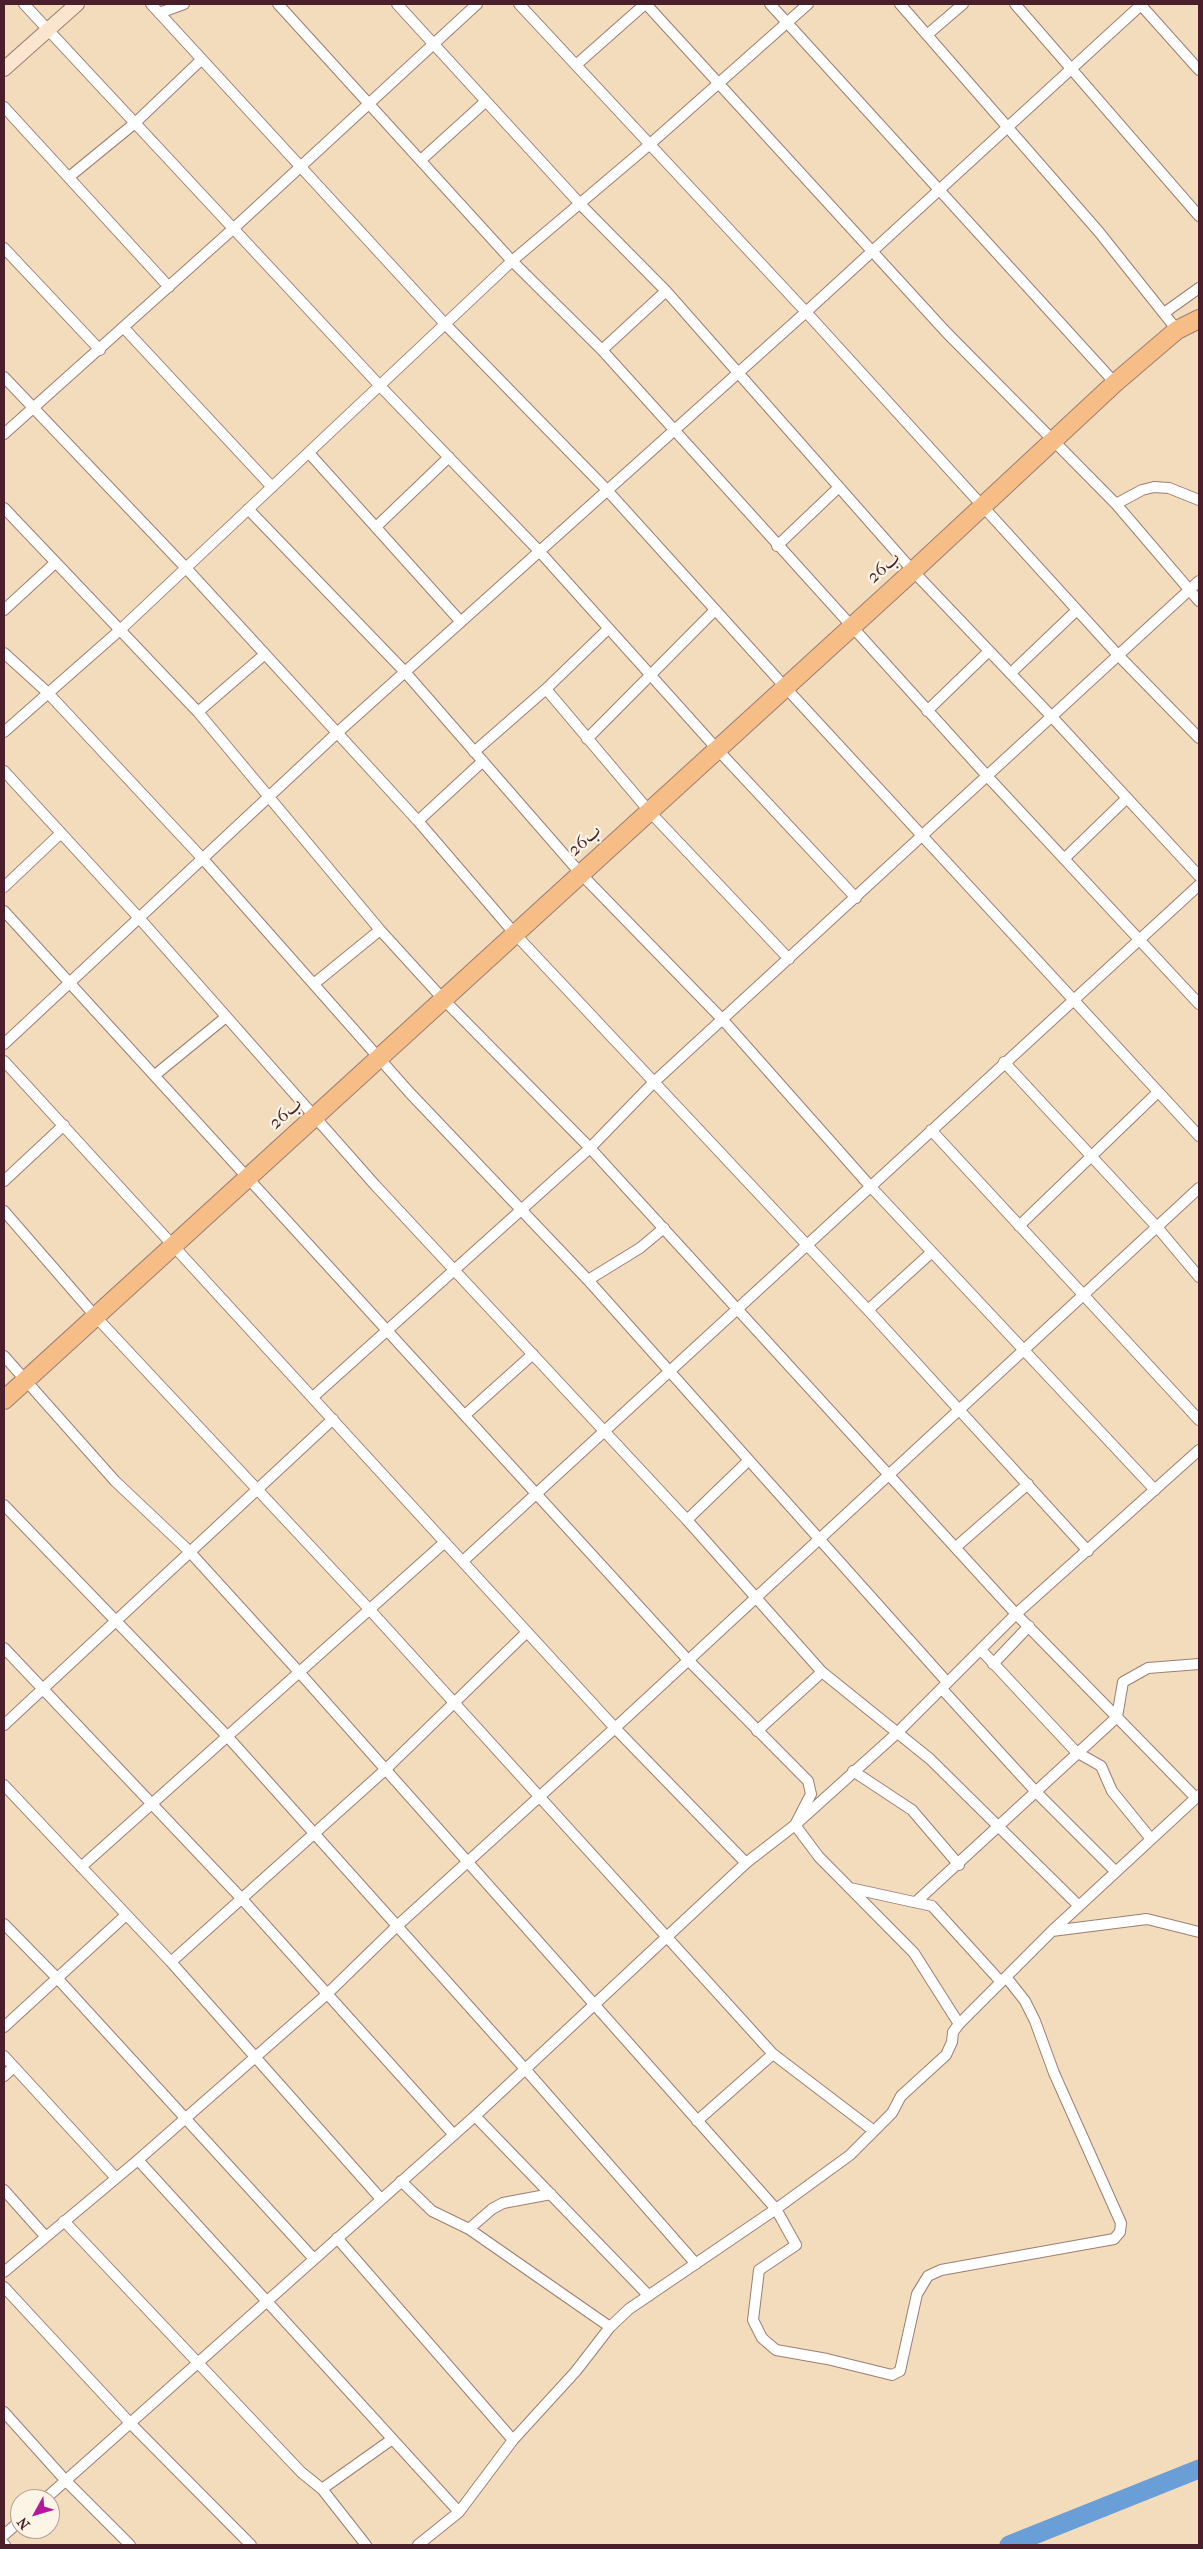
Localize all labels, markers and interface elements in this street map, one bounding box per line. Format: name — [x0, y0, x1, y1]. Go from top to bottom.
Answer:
street label: 26ب — [862, 547, 906, 589]
street label: 26ب — [563, 820, 607, 862]
street label: 26ب — [264, 1093, 308, 1135]
north arrow — [10, 2489, 60, 2539]
text: N — [14, 2514, 34, 2533]

